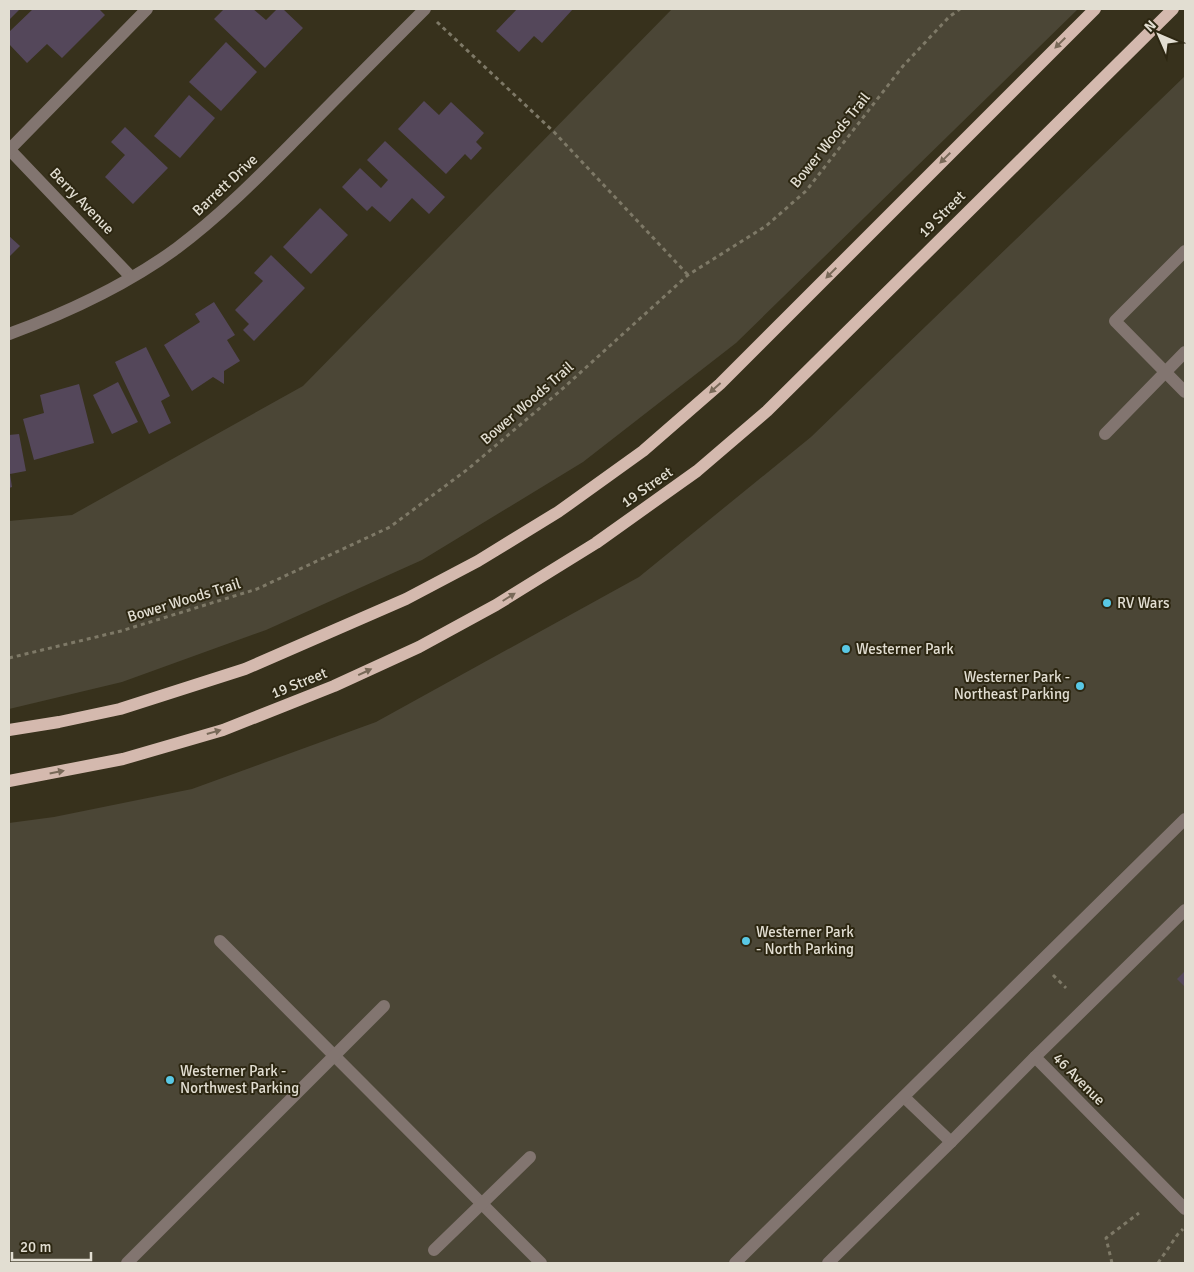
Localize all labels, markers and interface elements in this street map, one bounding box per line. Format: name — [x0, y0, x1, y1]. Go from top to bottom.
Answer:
north arrow — [1134, 10, 1184, 60]
text: N — [1141, 17, 1160, 36]
one-way arrow — [1054, 37, 1066, 49]
street label: Bower Woods Trail — [786, 89, 874, 191]
street label: Barrett Drive — [189, 150, 261, 220]
one-way arrow — [940, 152, 952, 164]
street label: Berry Avenue — [46, 164, 118, 238]
street label: 19 Street — [915, 187, 969, 241]
one-way arrow — [825, 267, 837, 279]
street label: Bower Woods Trail — [477, 358, 577, 448]
one-way arrow — [710, 382, 722, 394]
street label: 19 Street — [618, 463, 676, 511]
street label: Bower Woods Trail — [125, 574, 243, 626]
one-way arrow — [502, 593, 516, 602]
place label: RV Wars — [1117, 594, 1170, 612]
marker: RV Wars — [1101, 597, 1113, 609]
place label: Westerner Park — [856, 640, 954, 658]
marker: Westerner Park — [840, 643, 852, 655]
street label: 19 Street — [268, 664, 330, 702]
one-way arrow — [358, 668, 372, 676]
place label: Westerner Park - Northeast Parking — [954, 668, 1070, 703]
marker: Westerner Park - Northeast Parking — [1074, 680, 1086, 692]
one-way arrow — [207, 728, 222, 736]
one-way arrow — [49, 767, 65, 775]
place label: Westerner Park - North Parking — [756, 923, 854, 958]
marker: Westerner Park - North Parking — [740, 935, 752, 947]
street label: 46 Avenue — [1049, 1049, 1109, 1109]
place label: Westerner Park - Northwest Parking — [180, 1062, 299, 1097]
marker: Westerner Park - Northwest Parking — [164, 1074, 176, 1086]
scale bar — [12, 1230, 91, 1262]
text: 20 m — [20, 1238, 51, 1256]

